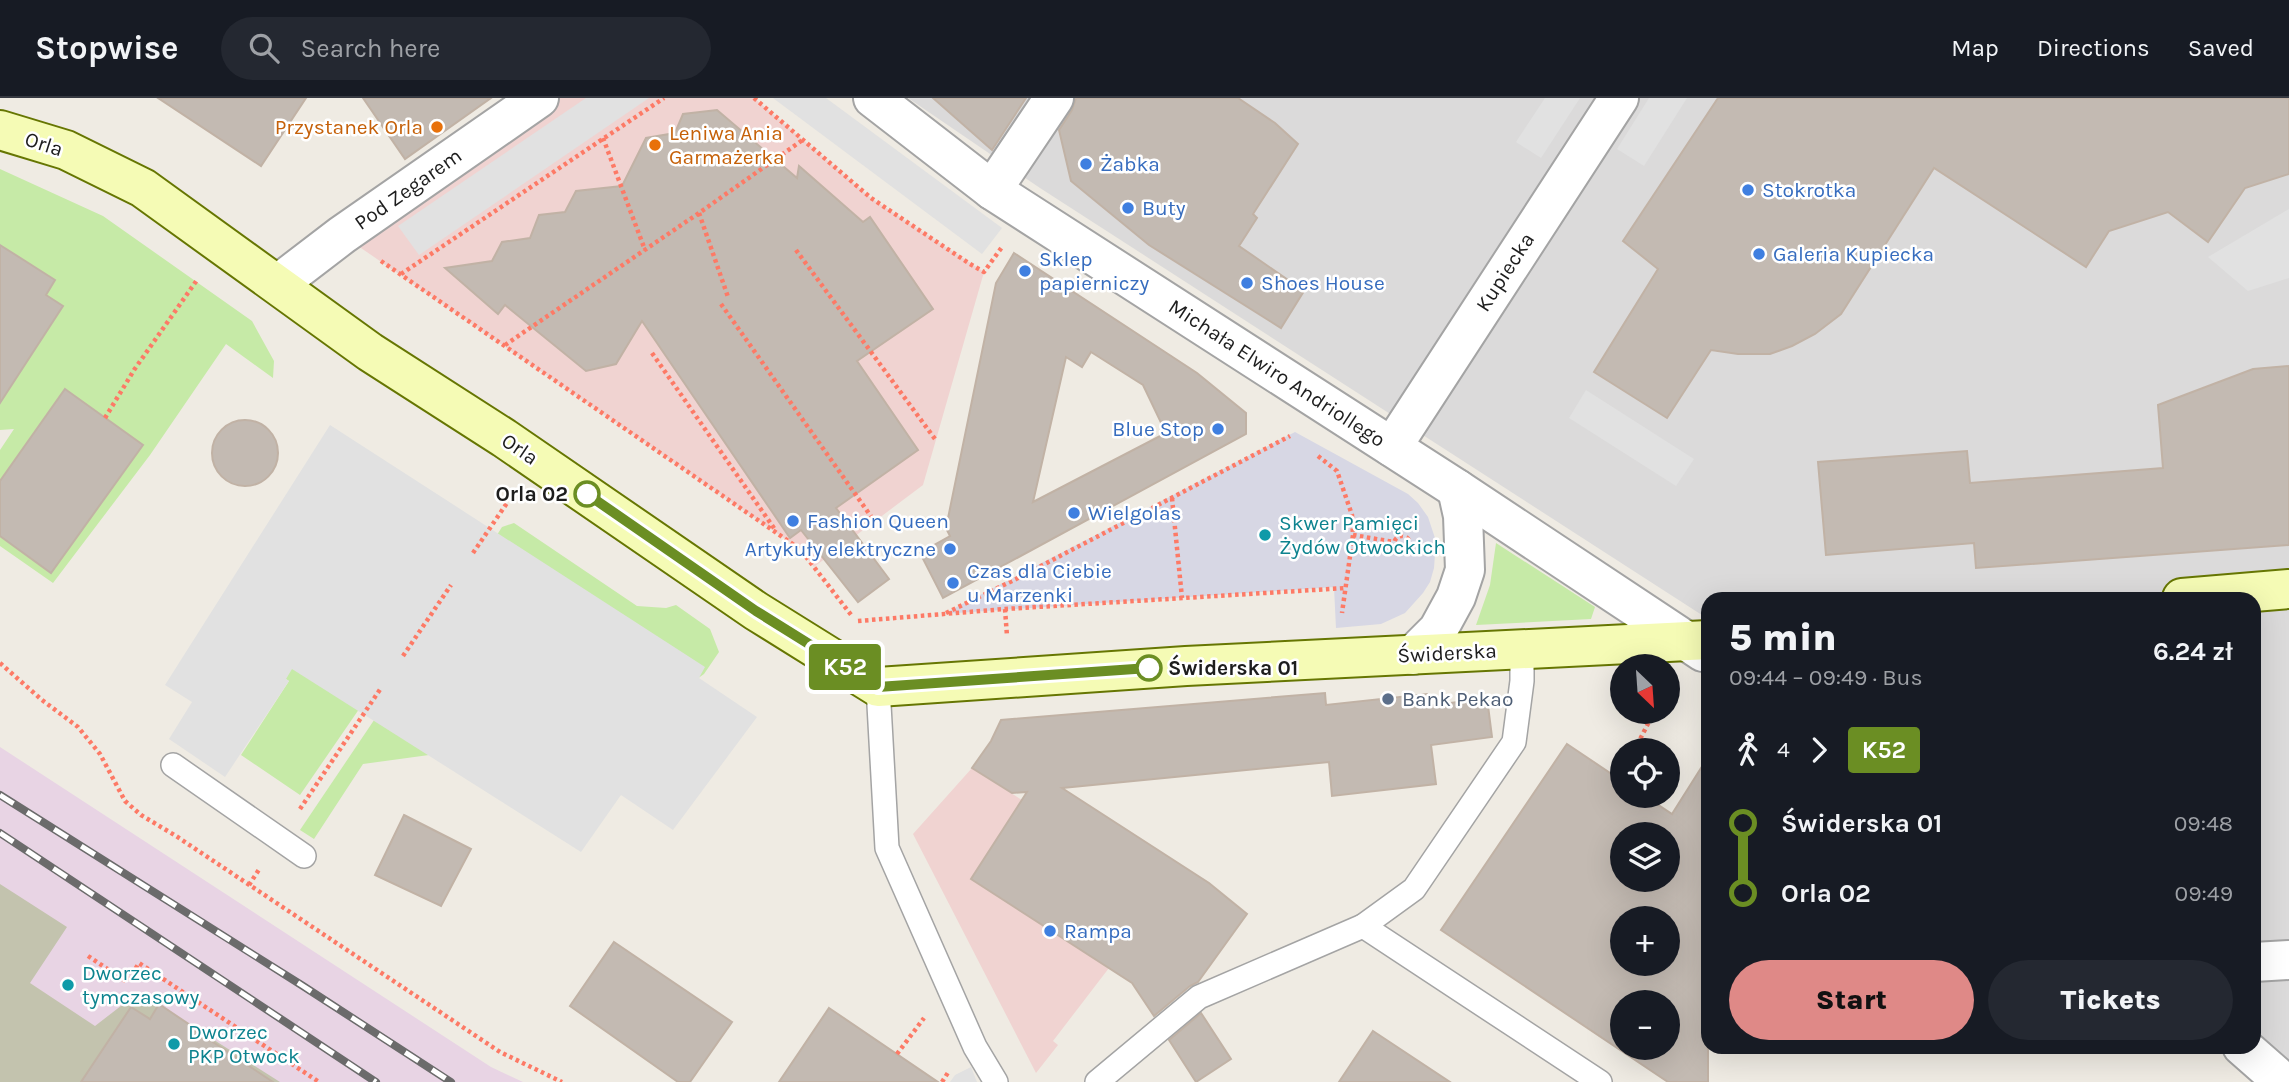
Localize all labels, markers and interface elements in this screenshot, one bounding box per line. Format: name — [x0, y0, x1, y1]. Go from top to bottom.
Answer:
search box — [221, 17, 711, 80]
text: Stopwise — [35, 29, 179, 67]
icon: search — [245, 29, 283, 67]
text: Search here — [301, 33, 440, 64]
text: Map — [1951, 34, 1999, 62]
text: Directions — [2037, 34, 2150, 62]
text: Saved — [2188, 34, 2254, 62]
place label: Przystanek Orla — [275, 115, 423, 139]
marker: Przystanek Orla — [429, 119, 445, 135]
place label: Leniwa Ania Garmażerka — [669, 121, 785, 169]
street label: Orla — [22, 127, 66, 161]
marker: Leniwa Ania Garmażerka — [647, 137, 663, 153]
street label: Pod Zegarem — [350, 143, 466, 235]
place label: Żabka — [1100, 152, 1160, 176]
marker: Żabka — [1078, 156, 1094, 172]
place label: Stokrotka — [1762, 178, 1856, 202]
marker: Stokrotka — [1740, 182, 1756, 198]
place label: Buty — [1142, 196, 1186, 220]
marker: Buty — [1120, 200, 1136, 216]
street label: Kupiecka — [1471, 228, 1539, 316]
place label: Galeria Kupiecka — [1773, 242, 1934, 266]
marker: Galeria Kupiecka — [1751, 246, 1767, 262]
place label: Sklep papierniczy — [1039, 247, 1149, 295]
marker: Sklep papierniczy — [1017, 263, 1033, 279]
place label: Shoes House — [1261, 271, 1385, 295]
marker: Shoes House — [1239, 275, 1255, 291]
street label: Michała Elwiro Andriollego — [1164, 294, 1390, 452]
place label: Blue Stop — [1112, 417, 1204, 441]
marker: Blue Stop — [1210, 421, 1226, 437]
street label: Orla — [497, 428, 543, 470]
marker: Orla 02 — [574, 481, 600, 507]
place label: Orla 02 — [495, 482, 568, 506]
place label: Wielgolas — [1088, 501, 1182, 525]
marker: Wielgolas — [1066, 505, 1082, 521]
place label: Fashion Queen — [807, 509, 949, 533]
place label: Skwer Pamięci Żydów Otwockich — [1279, 511, 1446, 559]
marker: Fashion Queen — [785, 513, 801, 529]
marker: Skwer Pamięci Żydów Otwockich — [1257, 527, 1273, 543]
place label: Artykuły elektryczne — [745, 537, 936, 561]
marker: Artykuły elektryczne — [942, 541, 958, 557]
place label: Czas dla Ciebie u Marzenki — [967, 559, 1112, 607]
marker: Czas dla Ciebie u Marzenki — [945, 575, 961, 591]
text: 5 min — [1729, 615, 1837, 660]
text: 6.24 zł — [2153, 636, 2233, 667]
street label: Świderska — [1397, 638, 1497, 668]
line badge: K52 — [805, 644, 885, 690]
text: K52 — [823, 653, 867, 681]
place label: Świderska 01 — [1168, 654, 1298, 680]
north arrow — [1610, 654, 1680, 724]
map controls — [1610, 654, 1680, 1060]
marker: Świderska 01 — [1136, 655, 1162, 681]
text: 09:44 – 09:49 · Bus — [1729, 664, 1923, 691]
place label: Bank Pekao — [1402, 687, 1513, 711]
marker: Bank Pekao — [1380, 691, 1396, 707]
icon: walk — [1729, 731, 1767, 769]
icon: forward — [1800, 731, 1838, 769]
text: 4 — [1777, 736, 1790, 763]
text: K52 — [1862, 736, 1906, 764]
button: locate — [1610, 738, 1680, 808]
text: Świderska 01 — [1781, 808, 1942, 839]
text: 09:48 — [2174, 810, 2233, 837]
button: layers — [1610, 822, 1680, 892]
text: Orla 02 — [1781, 878, 1871, 909]
text: 09:49 — [2175, 880, 2233, 907]
button: + — [1610, 906, 1680, 976]
place label: Rampa — [1064, 919, 1132, 943]
marker: Rampa — [1042, 923, 1058, 939]
button: Start — [1729, 960, 1974, 1040]
button: Tickets — [1988, 960, 2233, 1040]
place label: Dworzec tymczasowy — [82, 961, 199, 1009]
marker: Dworzec tymczasowy — [60, 977, 76, 993]
button: − — [1610, 990, 1680, 1060]
place label: Dworzec PKP Otwock — [188, 1020, 300, 1068]
marker: Dworzec PKP Otwock — [166, 1036, 182, 1052]

